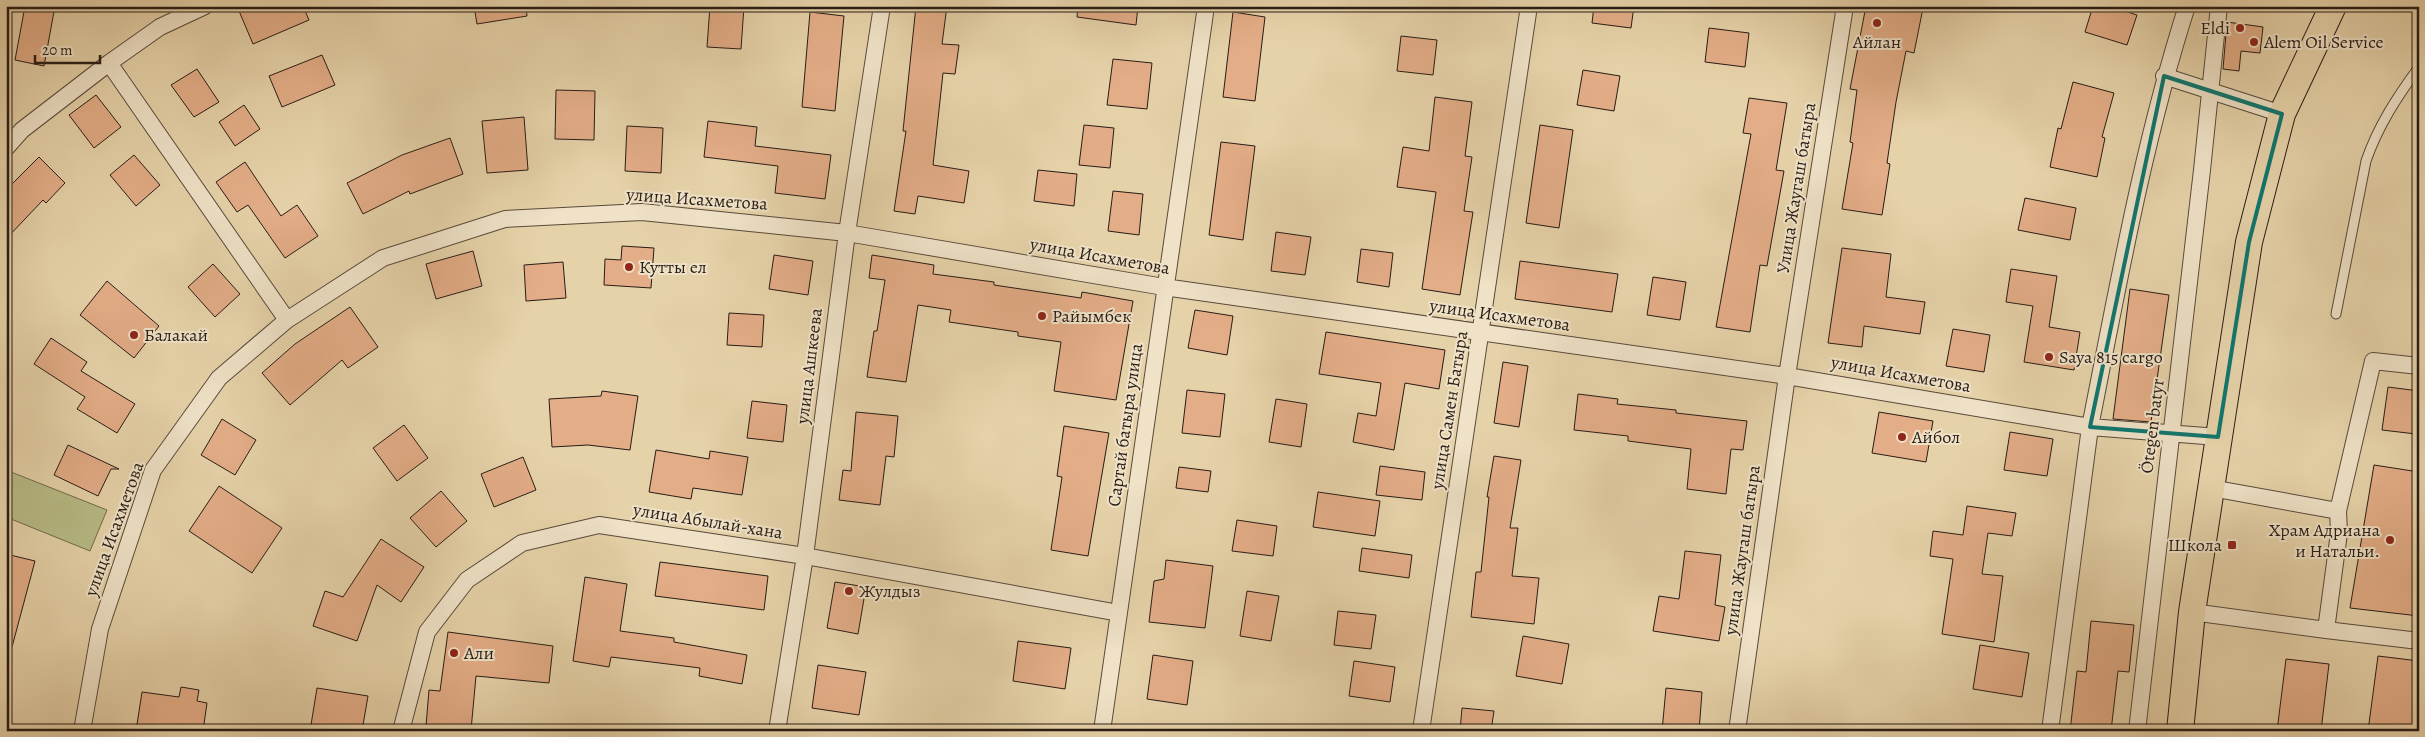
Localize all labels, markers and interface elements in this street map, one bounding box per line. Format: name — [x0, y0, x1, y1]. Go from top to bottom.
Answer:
place label: Eldi — [2200, 16, 2230, 40]
marker: Айлан — [1871, 17, 1883, 29]
marker: Eldi — [2234, 22, 2246, 34]
place label: Айлан — [1852, 30, 1901, 54]
place label: Alem Oil Service — [2263, 30, 2384, 54]
scale bar — [35, 32, 100, 64]
marker: Alem Oil Service — [2248, 36, 2260, 48]
text: 20 m — [42, 40, 73, 60]
street label: Улица Жаугаш батыра — [1771, 100, 1821, 275]
street label: улица Исахметова — [624, 182, 769, 216]
street label: улица Исахметова — [1027, 232, 1173, 280]
place label: Кутты ел — [639, 255, 707, 279]
marker: Кутты ел — [623, 261, 635, 273]
street label: улица Исахметова — [1427, 293, 1573, 337]
place label: Райымбек — [1052, 304, 1131, 328]
street label: улица Ашкеева — [790, 306, 828, 426]
marker: Райымбек — [1036, 310, 1048, 322]
place label: Балакай — [144, 323, 208, 347]
street label: улица Самен Батыра — [1424, 328, 1473, 492]
marker: Балакай — [128, 329, 140, 341]
street label: Сартай батыра улица — [1102, 341, 1148, 508]
place label: Saya 815 cargo — [2059, 345, 2163, 369]
street label: улица Исахметова — [1828, 350, 1974, 398]
marker: Saya 815 cargo — [2043, 351, 2055, 363]
street label: Ötegen batyr — [2134, 377, 2170, 475]
place label: Айбол — [1911, 425, 1960, 449]
marker: Айбол — [1896, 431, 1908, 443]
street label: улица Исахметова — [78, 458, 150, 601]
street label: улица Жаугаш батыра — [1718, 463, 1766, 638]
street label: улица Абылай-хана — [630, 497, 785, 545]
place label: Храм Адриана и Натальи. — [2269, 518, 2381, 563]
place label: Школа — [2168, 533, 2223, 557]
marker: Храм Адриана и Натальи. — [2384, 534, 2396, 546]
marker: Школа — [2226, 539, 2238, 551]
place label: Жулдыз — [859, 579, 921, 603]
marker: Жулдыз — [843, 585, 855, 597]
place label: Али — [463, 641, 494, 665]
marker: Али — [448, 647, 460, 659]

